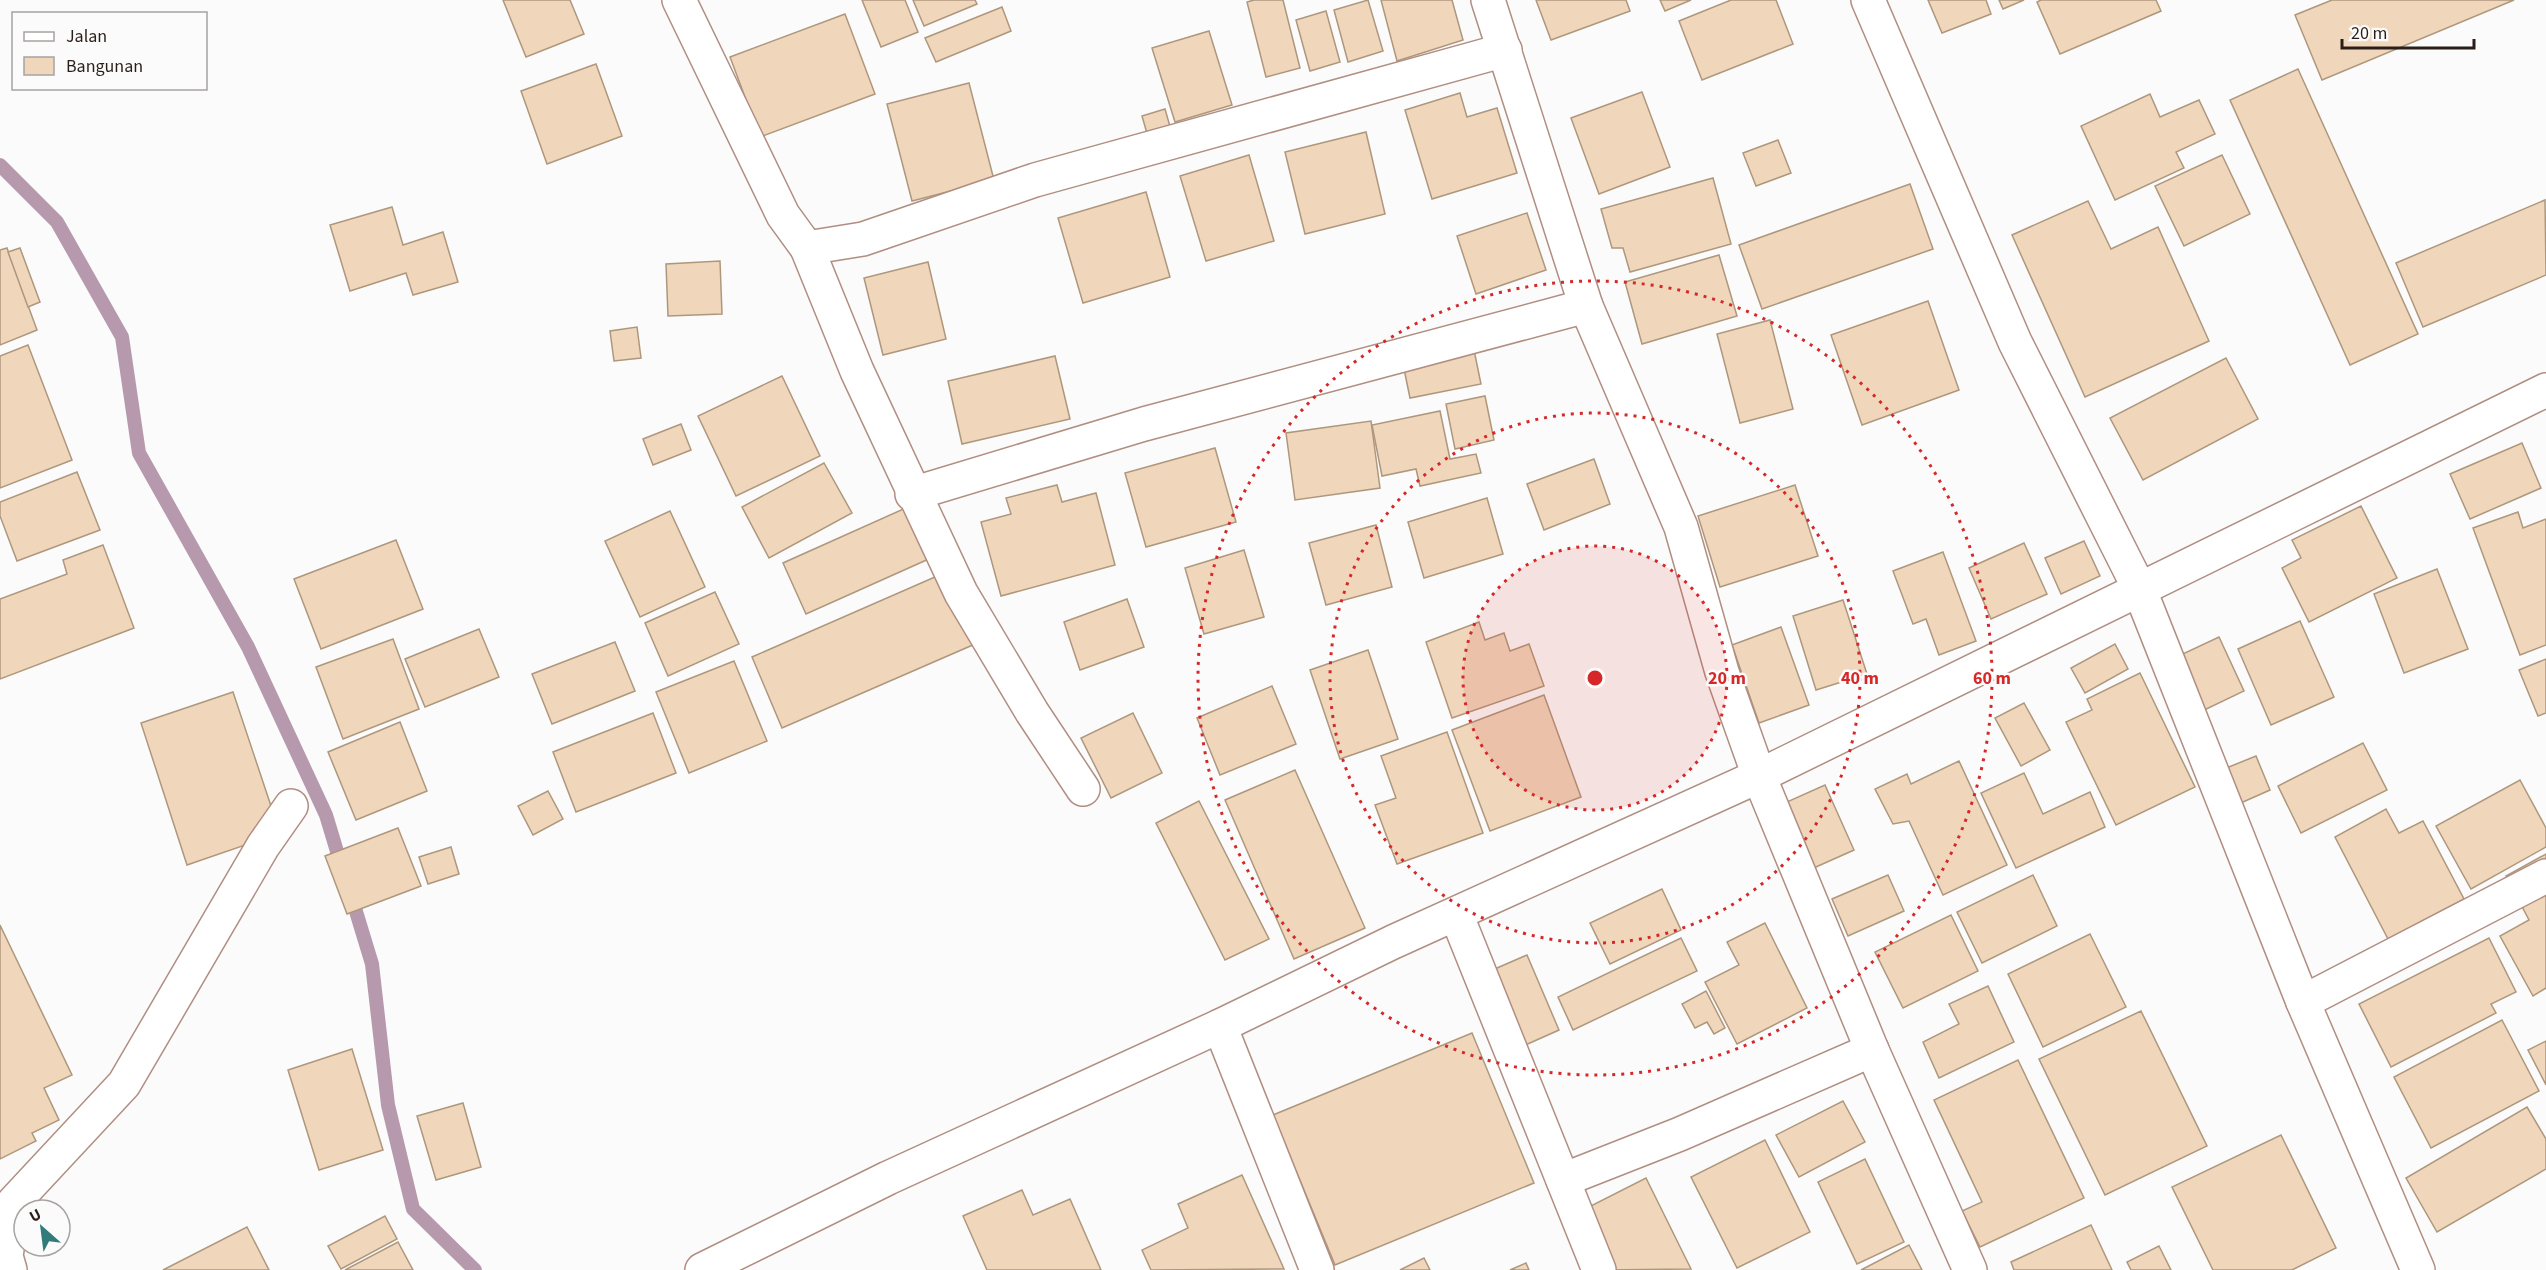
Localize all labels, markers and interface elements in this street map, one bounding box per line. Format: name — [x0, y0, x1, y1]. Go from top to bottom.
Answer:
legend — [12, 12, 207, 90]
scale bar — [2342, 12, 2474, 50]
text: 20 m — [2351, 21, 2387, 46]
text: Jalan — [66, 24, 107, 49]
text: Bangunan — [66, 54, 143, 79]
text: 20 m — [1708, 666, 1746, 691]
text: 40 m — [1841, 666, 1879, 691]
text: 60 m — [1973, 666, 2011, 691]
centre of rings — [1585, 668, 1605, 688]
north arrow — [12, 1198, 72, 1258]
text: U — [26, 1203, 45, 1228]

